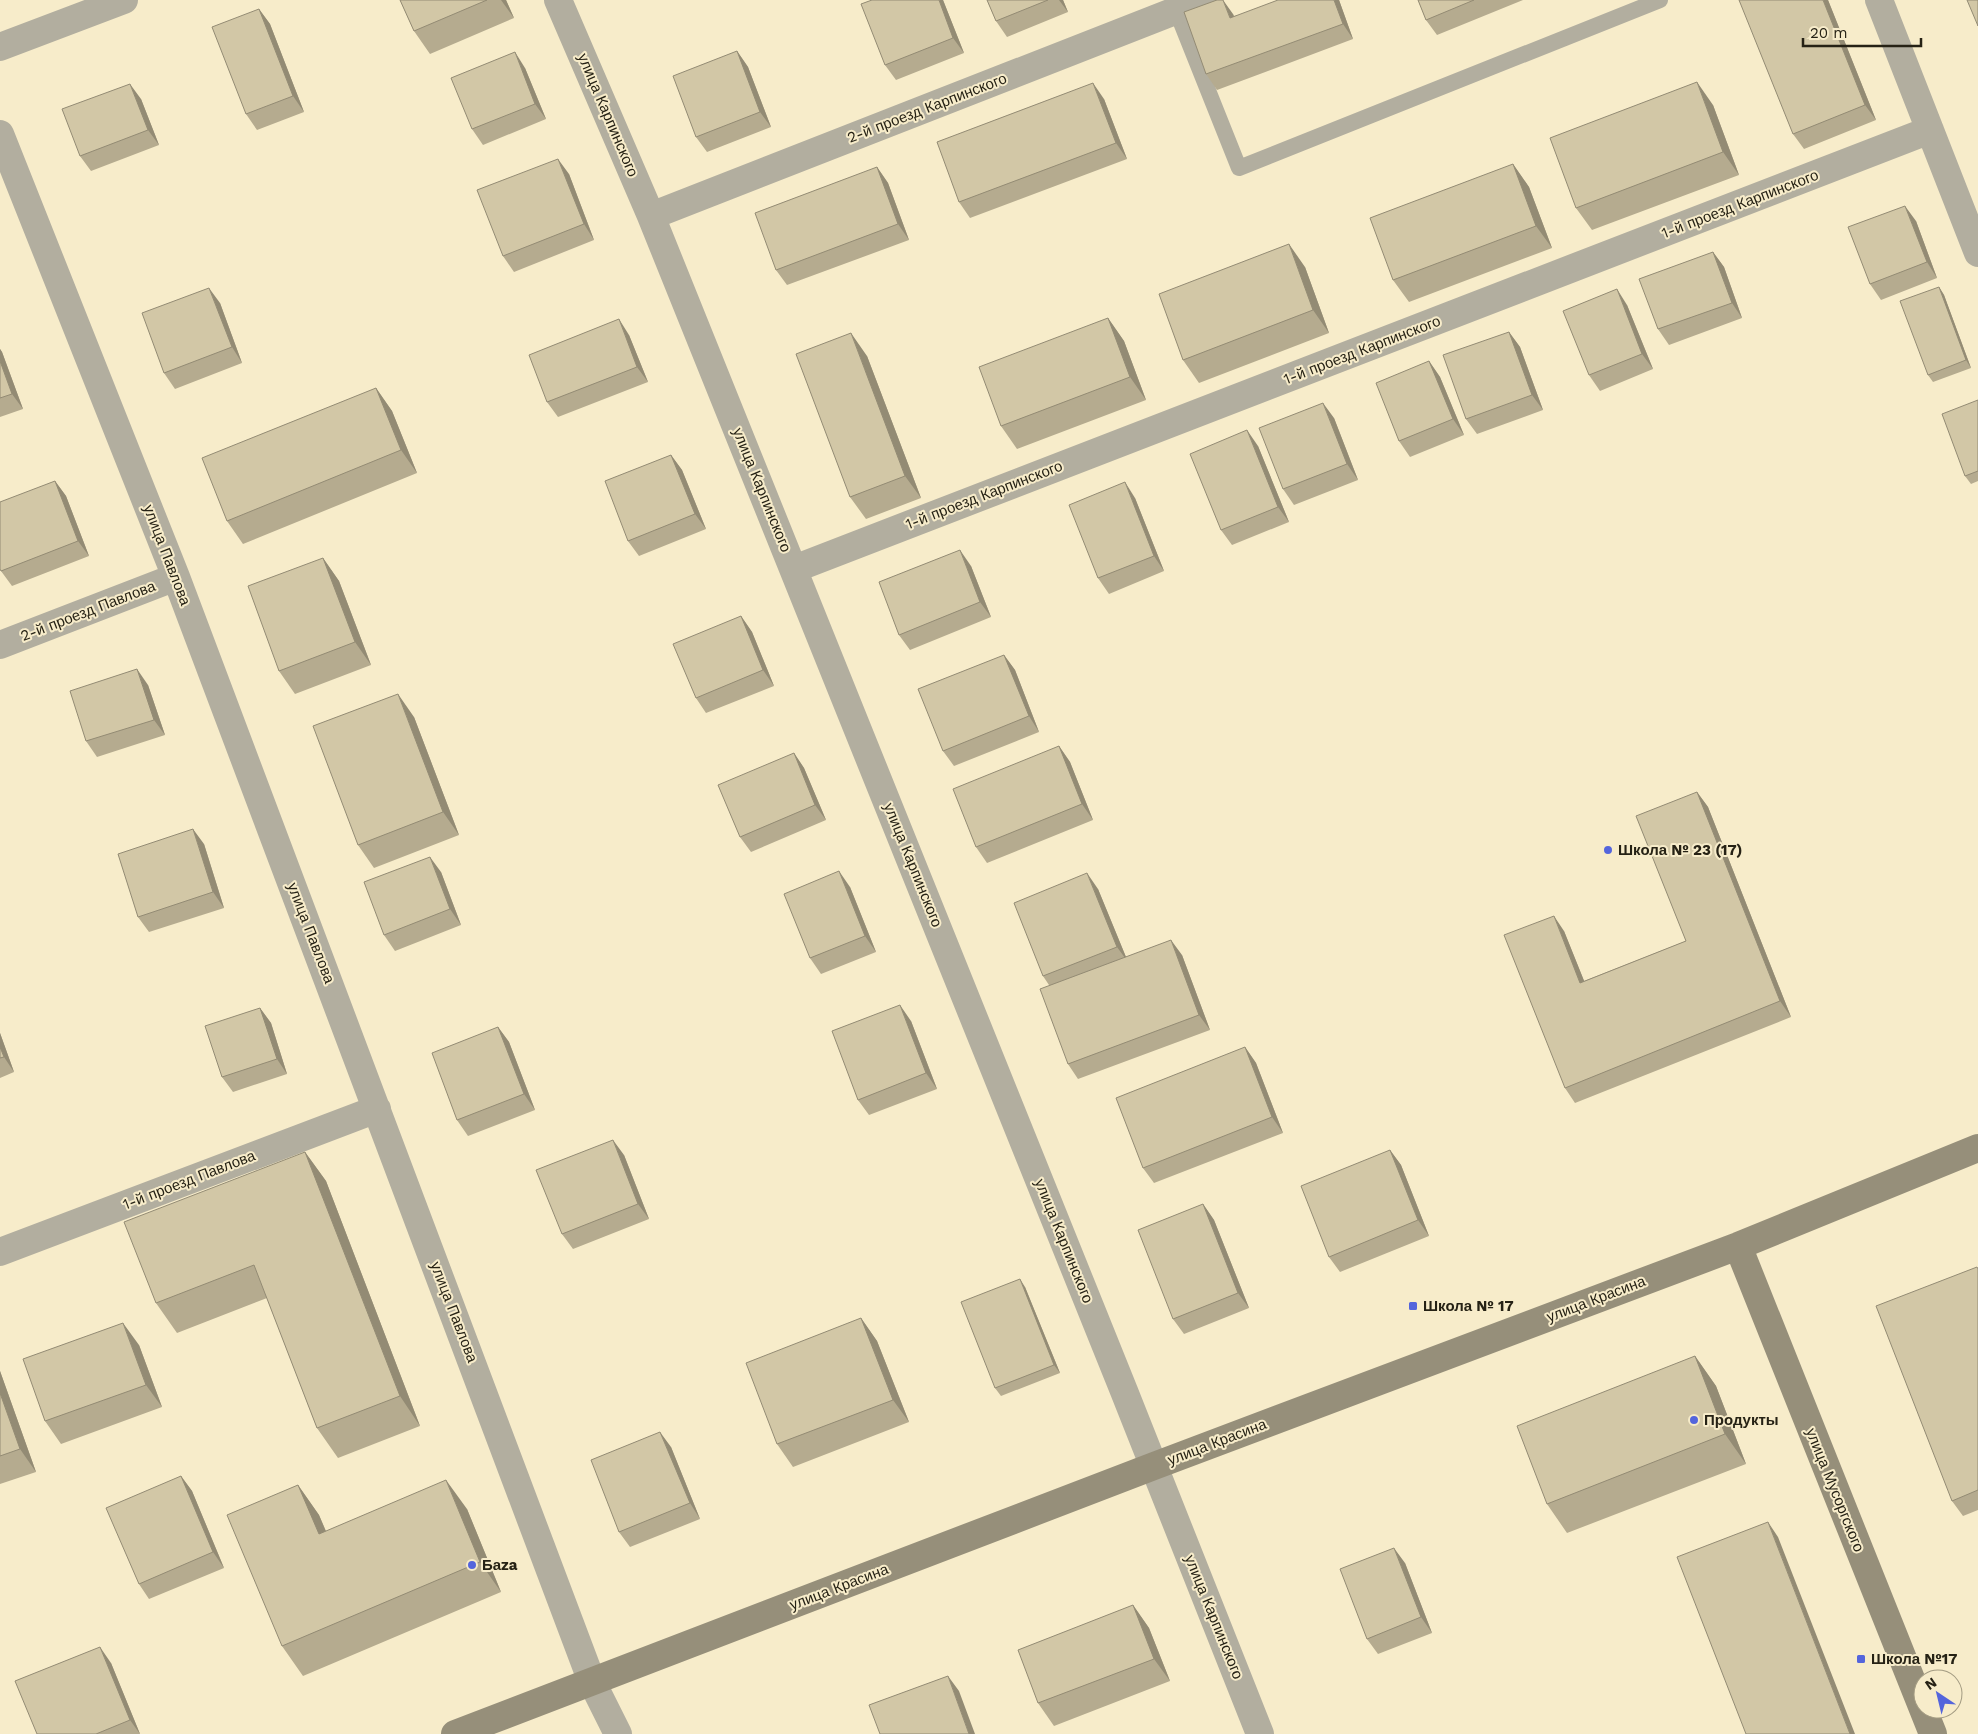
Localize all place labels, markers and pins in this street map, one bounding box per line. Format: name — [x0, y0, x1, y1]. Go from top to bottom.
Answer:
place label: Школа № 23 (17) — [1618, 841, 1742, 859]
marker: Школа № 23 (17) — [1602, 844, 1614, 856]
place label: Школа № 17 — [1423, 1297, 1514, 1315]
marker: Школа № 17 — [1407, 1300, 1419, 1312]
place label: Продукты — [1704, 1411, 1779, 1429]
marker: Продукты — [1688, 1414, 1700, 1426]
place label: Баza — [482, 1556, 518, 1574]
marker: Баza — [466, 1559, 478, 1571]
place label: Школа №17 — [1871, 1650, 1957, 1668]
marker: Школа №17 — [1855, 1653, 1867, 1665]

